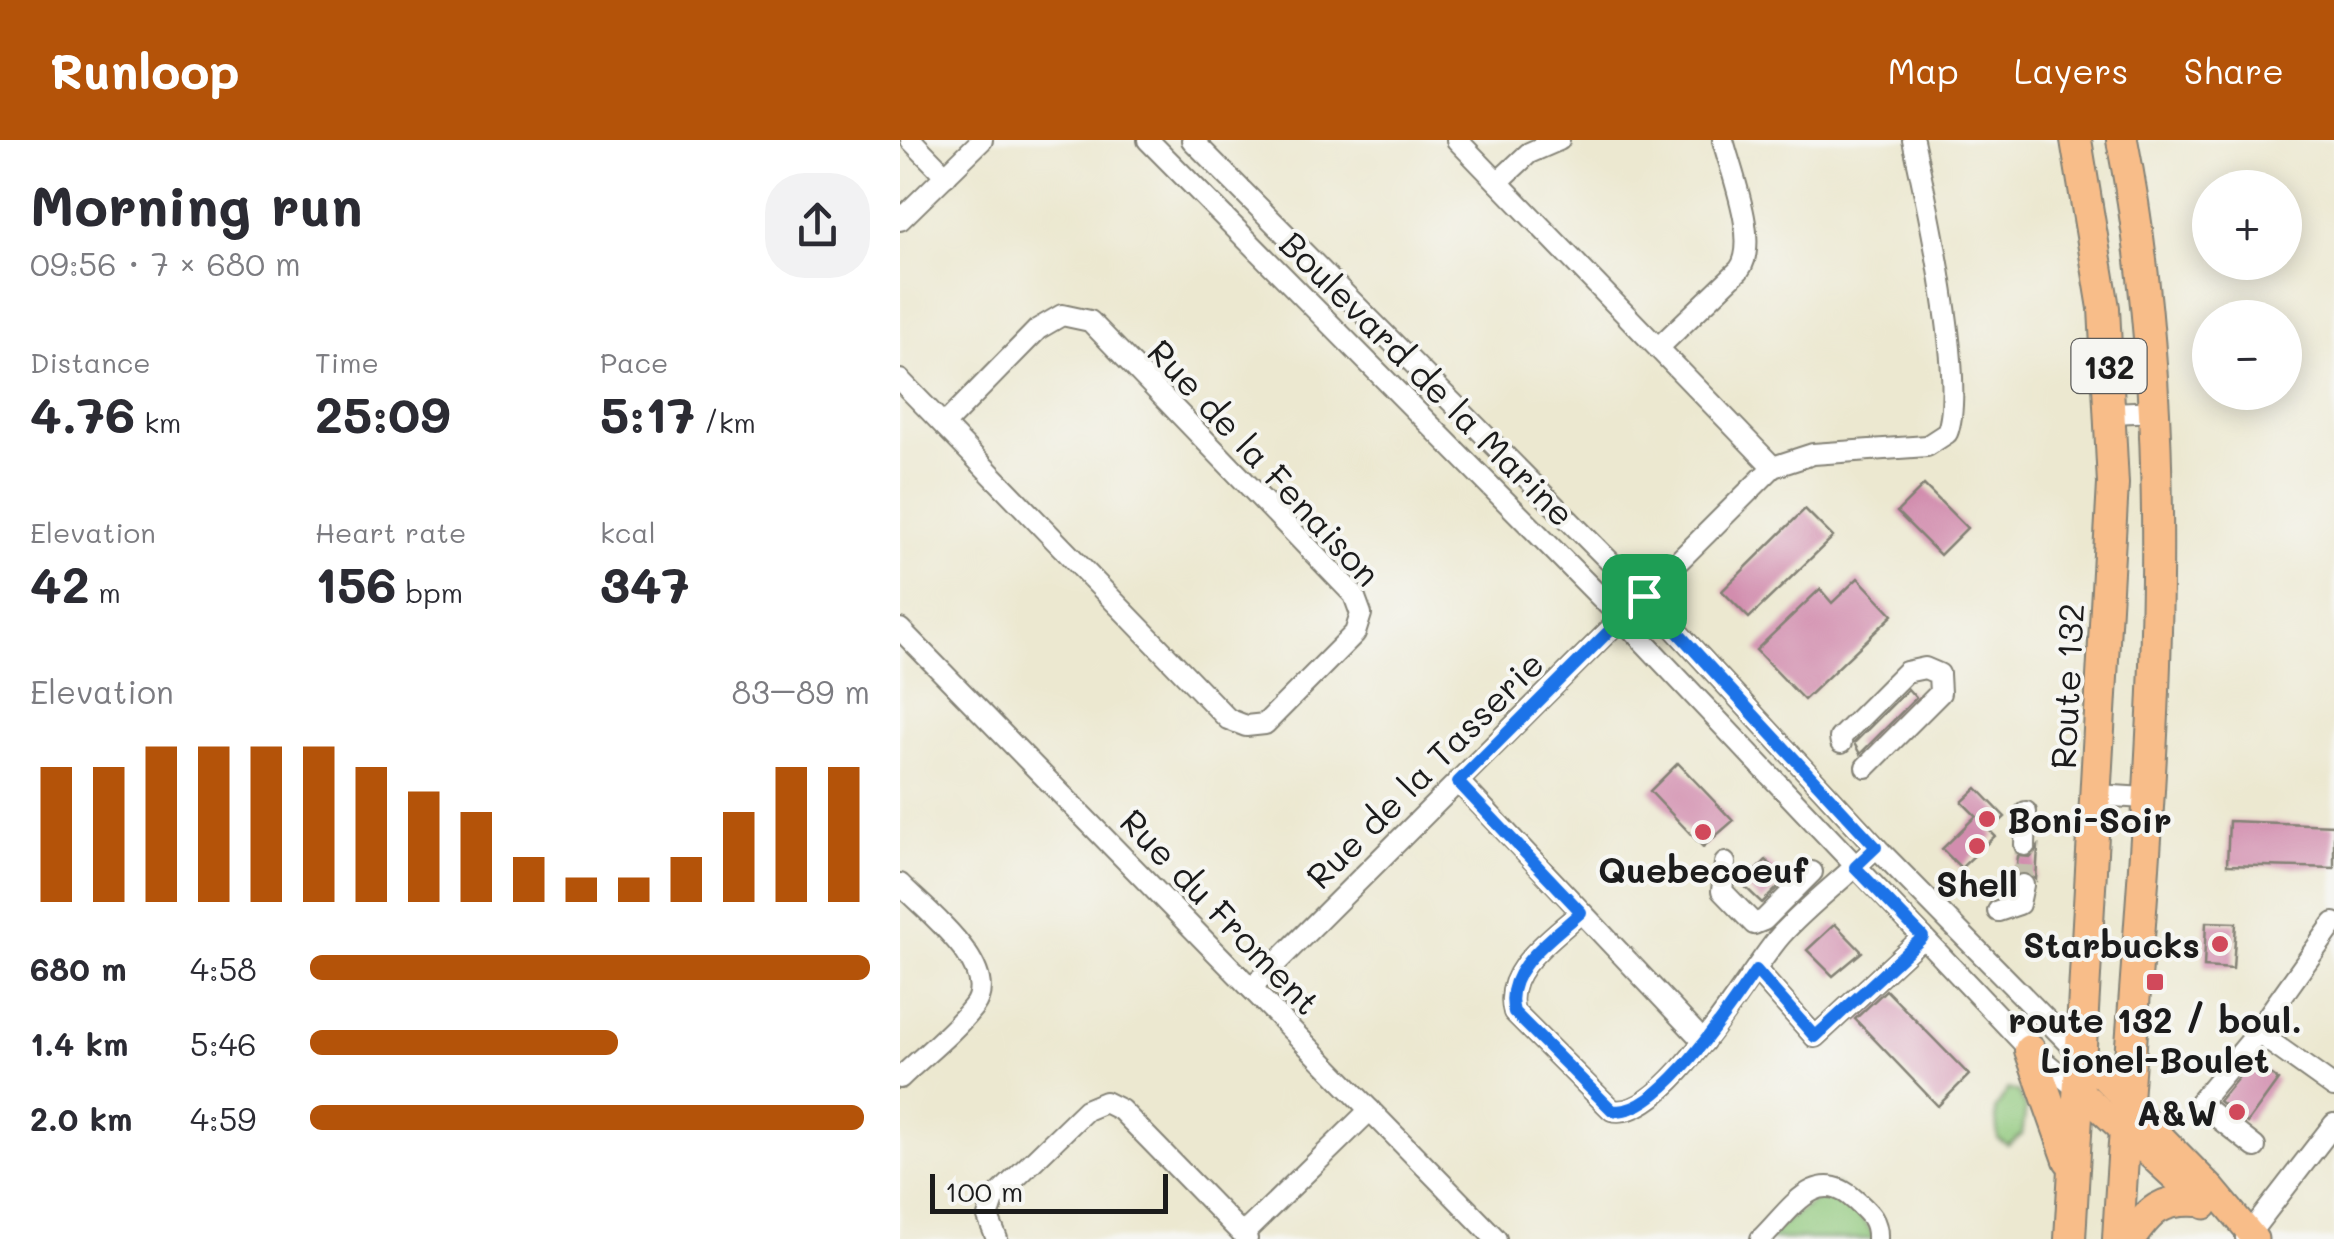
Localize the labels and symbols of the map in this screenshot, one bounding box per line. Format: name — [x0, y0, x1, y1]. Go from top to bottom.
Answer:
street label: Boulevard de la Marine — [1271, 221, 1585, 535]
street label: Rue de la Fenaison — [1139, 329, 1391, 595]
road number: 132 — [2072, 339, 2146, 393]
pin — [1602, 554, 1687, 639]
street label: Route 132 — [2039, 602, 2093, 770]
street label: Rue de la Tasserie — [1295, 640, 1553, 898]
place label: Boni-Soir — [2007, 796, 2172, 842]
street label: Rue du Froment — [1111, 798, 1331, 1024]
marker: Boni-Soir — [1976, 808, 1998, 830]
marker: Quebecoeuf — [1692, 821, 1714, 843]
marker: Shell — [1966, 835, 1988, 857]
place label: Quebecoeuf — [1598, 846, 1809, 892]
place label: Shell — [1936, 860, 2018, 906]
place label: Starbucks — [2023, 921, 2200, 967]
marker: Starbucks — [2209, 933, 2231, 955]
marker: route 132 / boul. Lionel-Boulet — [2144, 971, 2166, 993]
place label: route 132 / boul. Lionel-Boulet — [2008, 996, 2302, 1082]
place label: A&W — [2137, 1089, 2217, 1135]
marker: A&W — [2226, 1101, 2248, 1123]
scale bar — [930, 1169, 1168, 1214]

